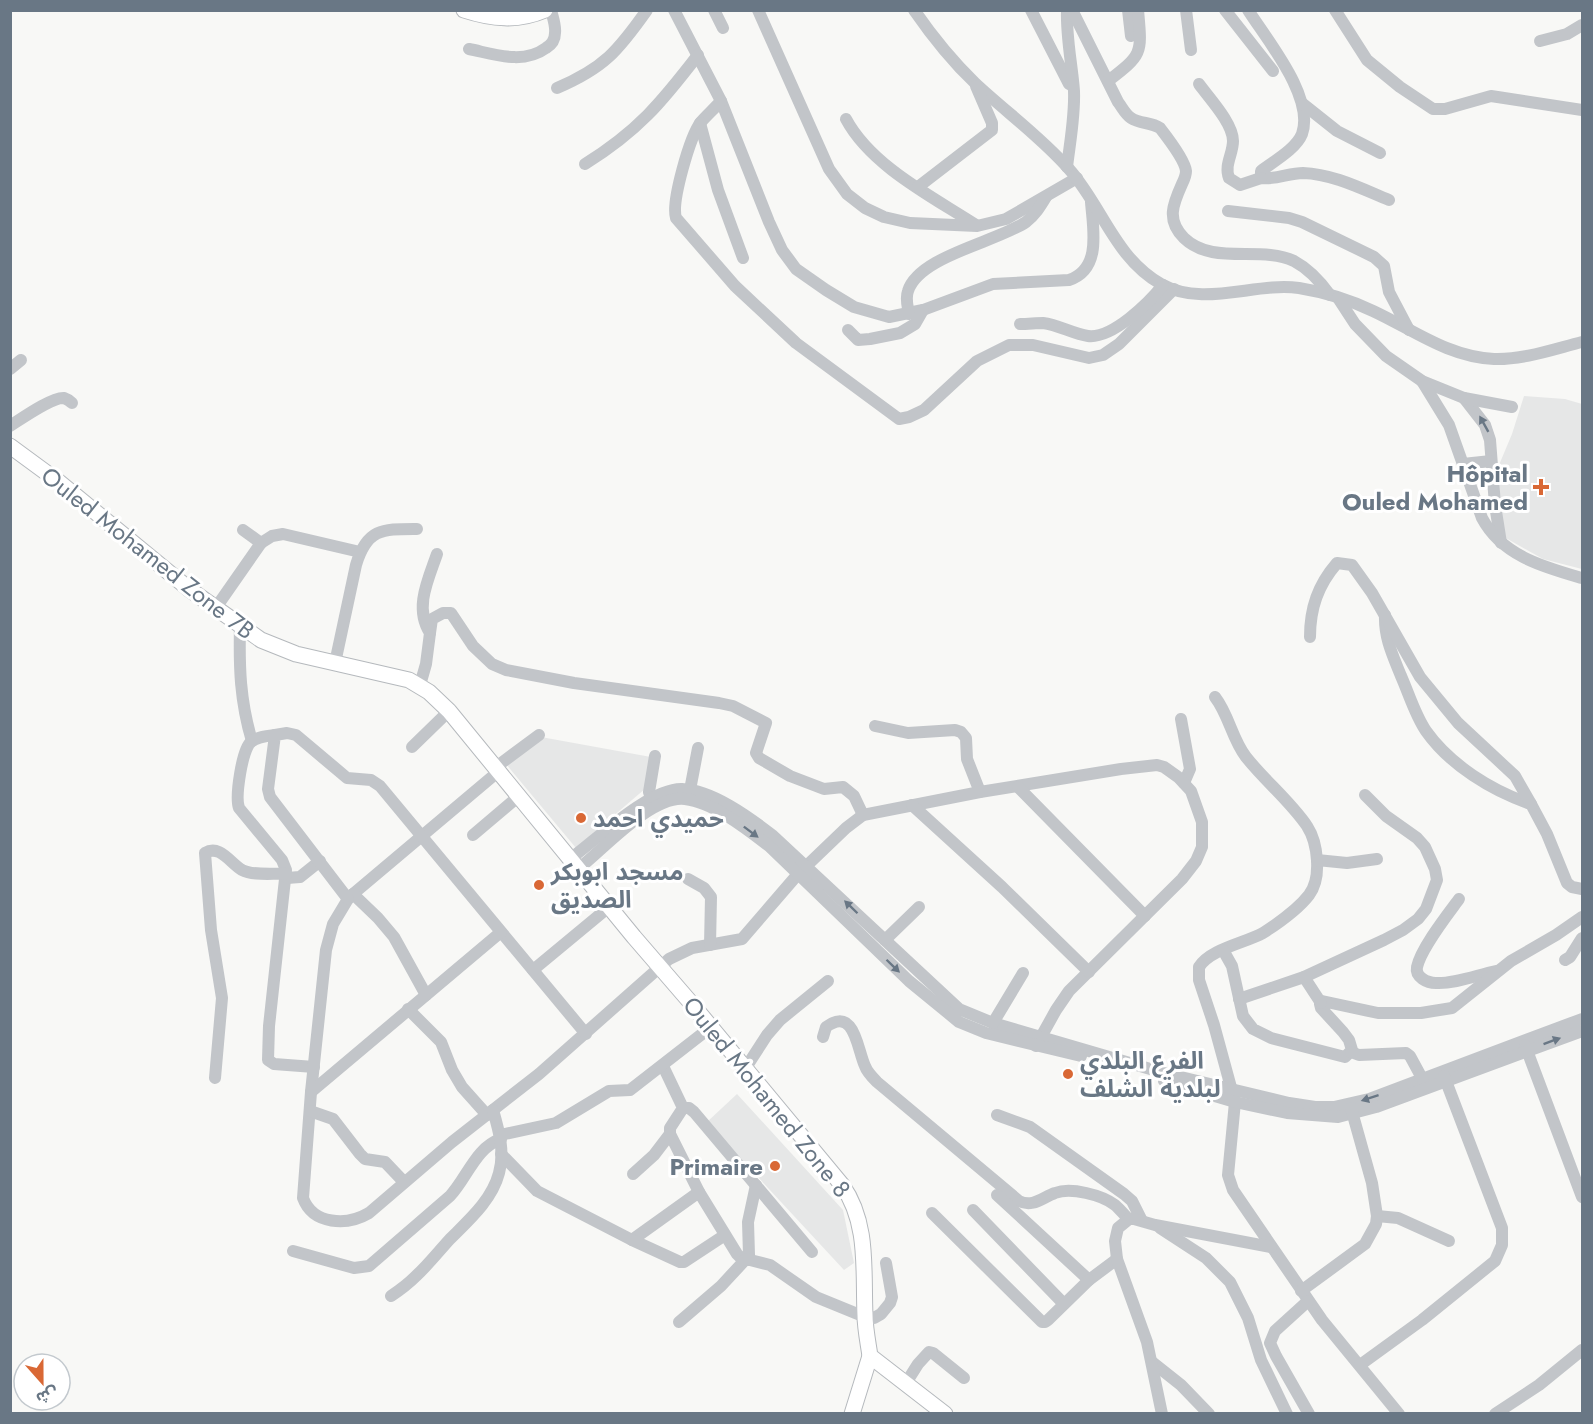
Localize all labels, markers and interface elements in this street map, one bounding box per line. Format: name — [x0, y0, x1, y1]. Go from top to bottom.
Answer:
one-way arrow — [1479, 415, 1489, 432]
place label: Hôpital Ouled Mohamed — [1342, 456, 1528, 519]
street label: Ouled Mohamed Zone 7B — [34, 458, 262, 648]
marker: Hôpital Ouled Mohamed — [1532, 478, 1550, 496]
place label: حميدي احمد — [593, 801, 724, 838]
marker: حميدي احمد — [574, 811, 588, 825]
one-way arrow — [744, 826, 759, 838]
place label: مسجد ابوبكر الصديق — [550, 854, 683, 917]
marker: مسجد ابوبكر الصديق — [532, 878, 546, 892]
one-way arrow — [844, 900, 859, 914]
one-way arrow — [886, 958, 900, 972]
street label: Ouled Mohamed Zone 8 — [675, 989, 859, 1205]
one-way arrow — [1544, 1036, 1562, 1046]
place label: الفرع البلدي لبلدية الشلف — [1080, 1043, 1221, 1106]
marker: الفرع البلدي لبلدية الشلف — [1061, 1067, 1075, 1081]
one-way arrow — [1361, 1093, 1379, 1103]
place label: Primaire — [670, 1149, 763, 1184]
marker: Primaire — [768, 1159, 782, 1173]
north arrow — [12, 1352, 72, 1412]
text: ش — [33, 1381, 62, 1410]

